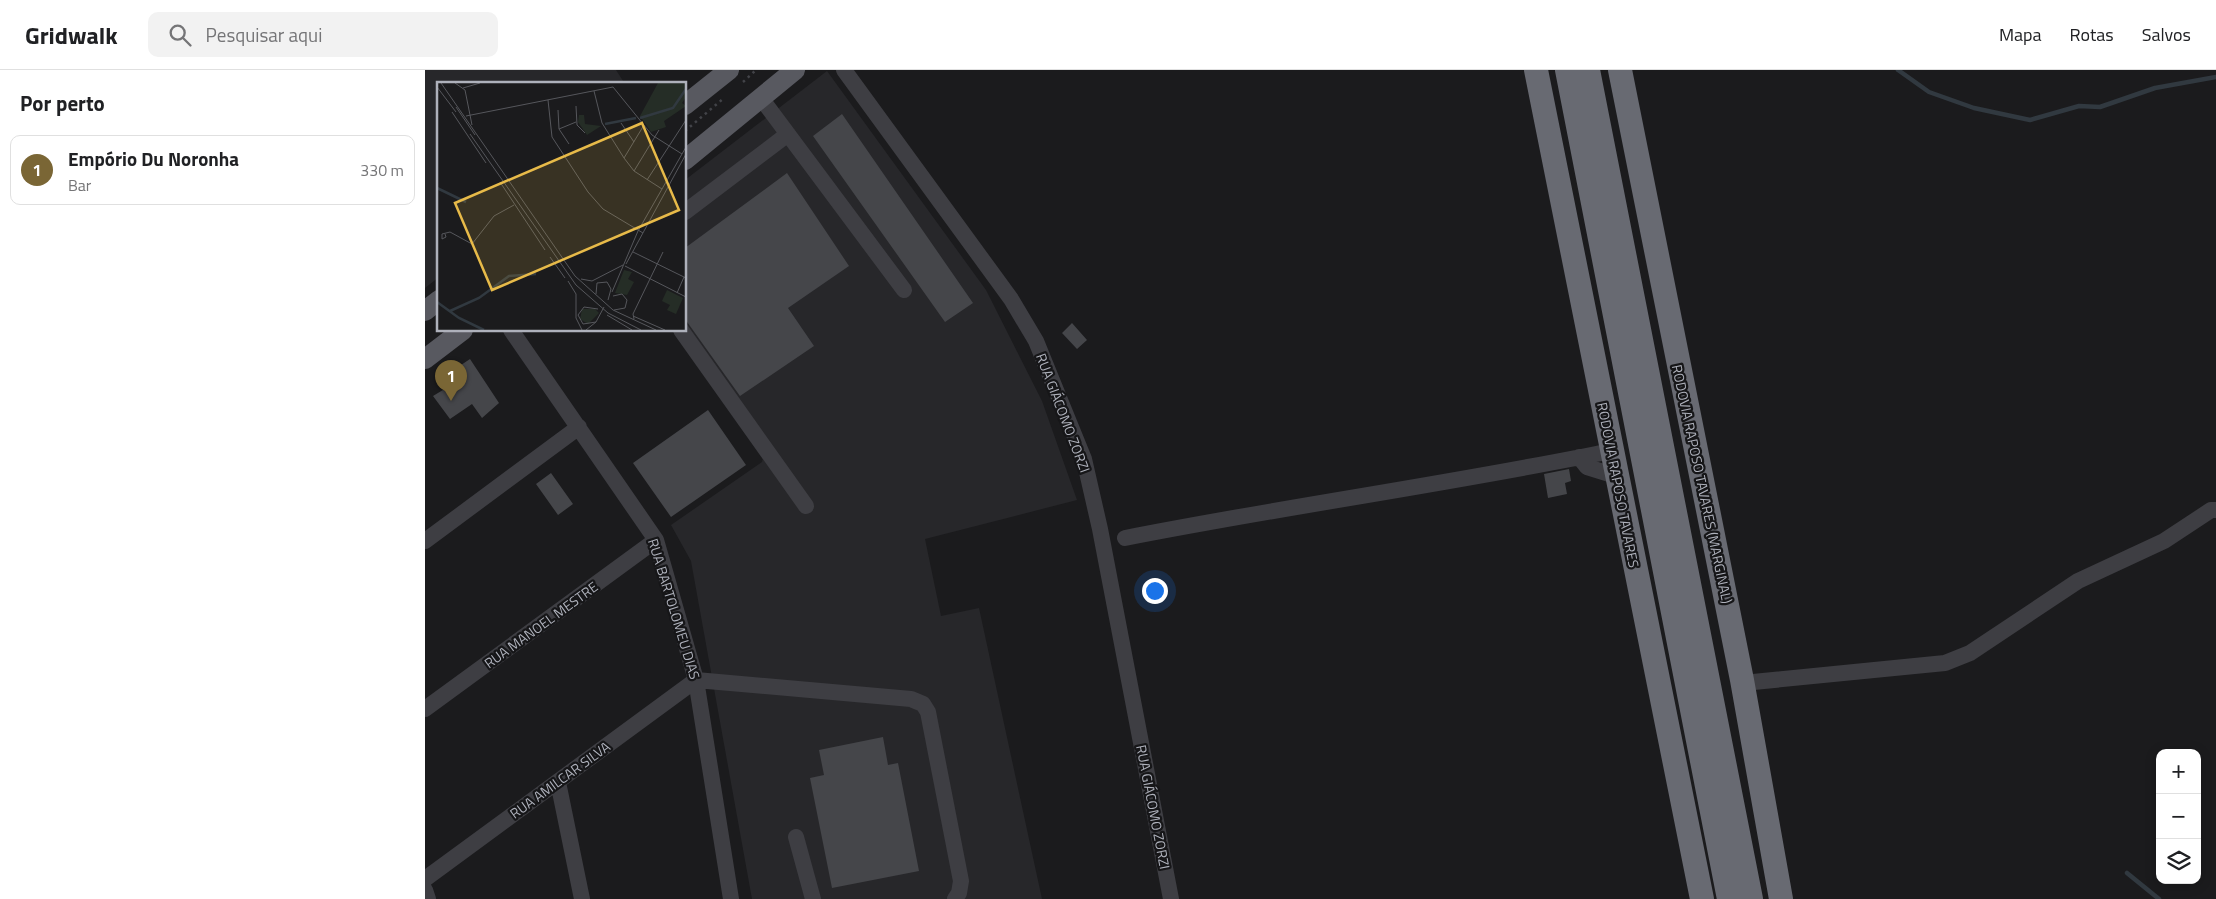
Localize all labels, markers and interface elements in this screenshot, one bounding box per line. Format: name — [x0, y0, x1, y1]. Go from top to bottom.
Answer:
search box — [148, 12, 498, 57]
text: Gridwalk — [25, 17, 118, 53]
text: Pesquisar aqui — [206, 20, 322, 49]
icon: search — [166, 21, 194, 49]
text: Mapa — [1999, 21, 2042, 48]
text: Rotas — [2070, 21, 2114, 48]
text: Salvos — [2142, 21, 2191, 48]
inset map — [437, 82, 686, 331]
text: Por perto — [20, 87, 105, 119]
text: Empório Du Noronha — [68, 144, 239, 173]
text: 1 — [33, 158, 41, 182]
text: 330 m — [360, 158, 404, 182]
text: Bar — [68, 173, 91, 197]
street label: RUA GIÁCOMO ZORZI — [1031, 350, 1096, 476]
pin: 1 — [435, 360, 467, 401]
street label: RODOVIA RAPOSO TAVARES (MARGINAL) — [1667, 362, 1738, 605]
street label: RODOVIA RAPOSO TAVARES — [1592, 400, 1645, 569]
street label: RUA BARTOLOMEU DIAS — [643, 536, 706, 682]
street label: RUA MANOEL MESTRE — [479, 576, 602, 673]
your location — [1142, 578, 1168, 604]
street label: RUA AMILCAR SILVA — [505, 736, 615, 823]
street label: RUA GIÁCOMO ZORZI — [1131, 743, 1176, 871]
map controls — [2156, 749, 2201, 884]
button: + — [2156, 749, 2201, 794]
button: − — [2156, 794, 2201, 839]
button: layers — [2156, 839, 2201, 884]

